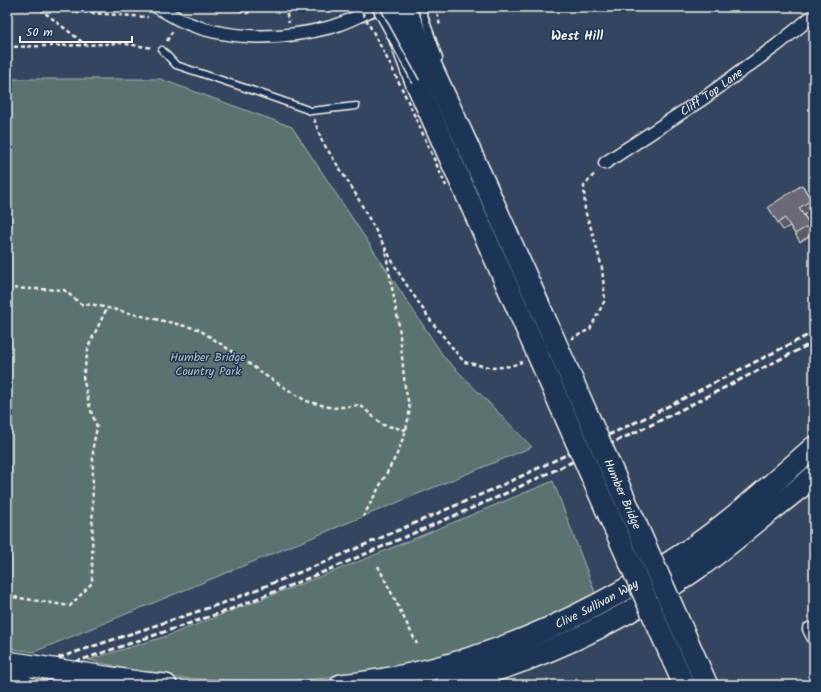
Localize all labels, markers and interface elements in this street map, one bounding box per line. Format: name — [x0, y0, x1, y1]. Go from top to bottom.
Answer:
scale bar — [20, 18, 132, 44]
text: 50 m — [26, 23, 53, 42]
district label: West Hill — [551, 26, 604, 47]
street label: Cliff Top Lane — [676, 63, 748, 121]
park label: Humber Bridge Country Park — [170, 348, 246, 381]
street label: Humber Bridge — [598, 456, 646, 533]
street label: Clive Sullivan Way — [552, 574, 643, 634]

